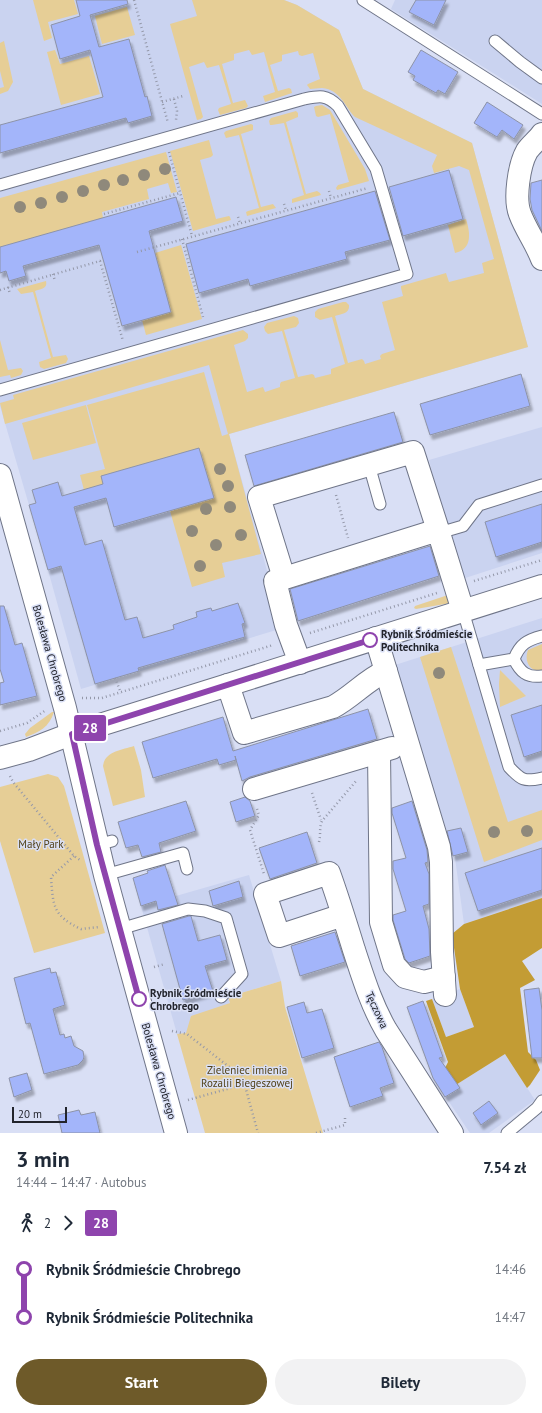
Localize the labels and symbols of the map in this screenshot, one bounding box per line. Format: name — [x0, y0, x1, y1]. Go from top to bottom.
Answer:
street label: Bolesława Chrobrego — [30, 603, 71, 703]
place label: Rybnik Śródmieście Politechnika — [381, 627, 473, 654]
marker: Rybnik Śródmieście Politechnika — [362, 632, 378, 648]
line badge: 28 — [72, 715, 108, 741]
park label: Mały Park — [18, 837, 64, 851]
place label: Rybnik Śródmieście Chrobrego — [150, 986, 242, 1013]
street label: Tęczowa — [362, 989, 392, 1031]
marker: Rybnik Śródmieście Chrobrego — [131, 991, 147, 1007]
street label: Bolesława Chrobrego — [139, 1021, 180, 1121]
park label: Zieleniec imienia Rozalii Biegeszowej — [201, 1063, 293, 1090]
scale bar — [12, 1105, 67, 1124]

